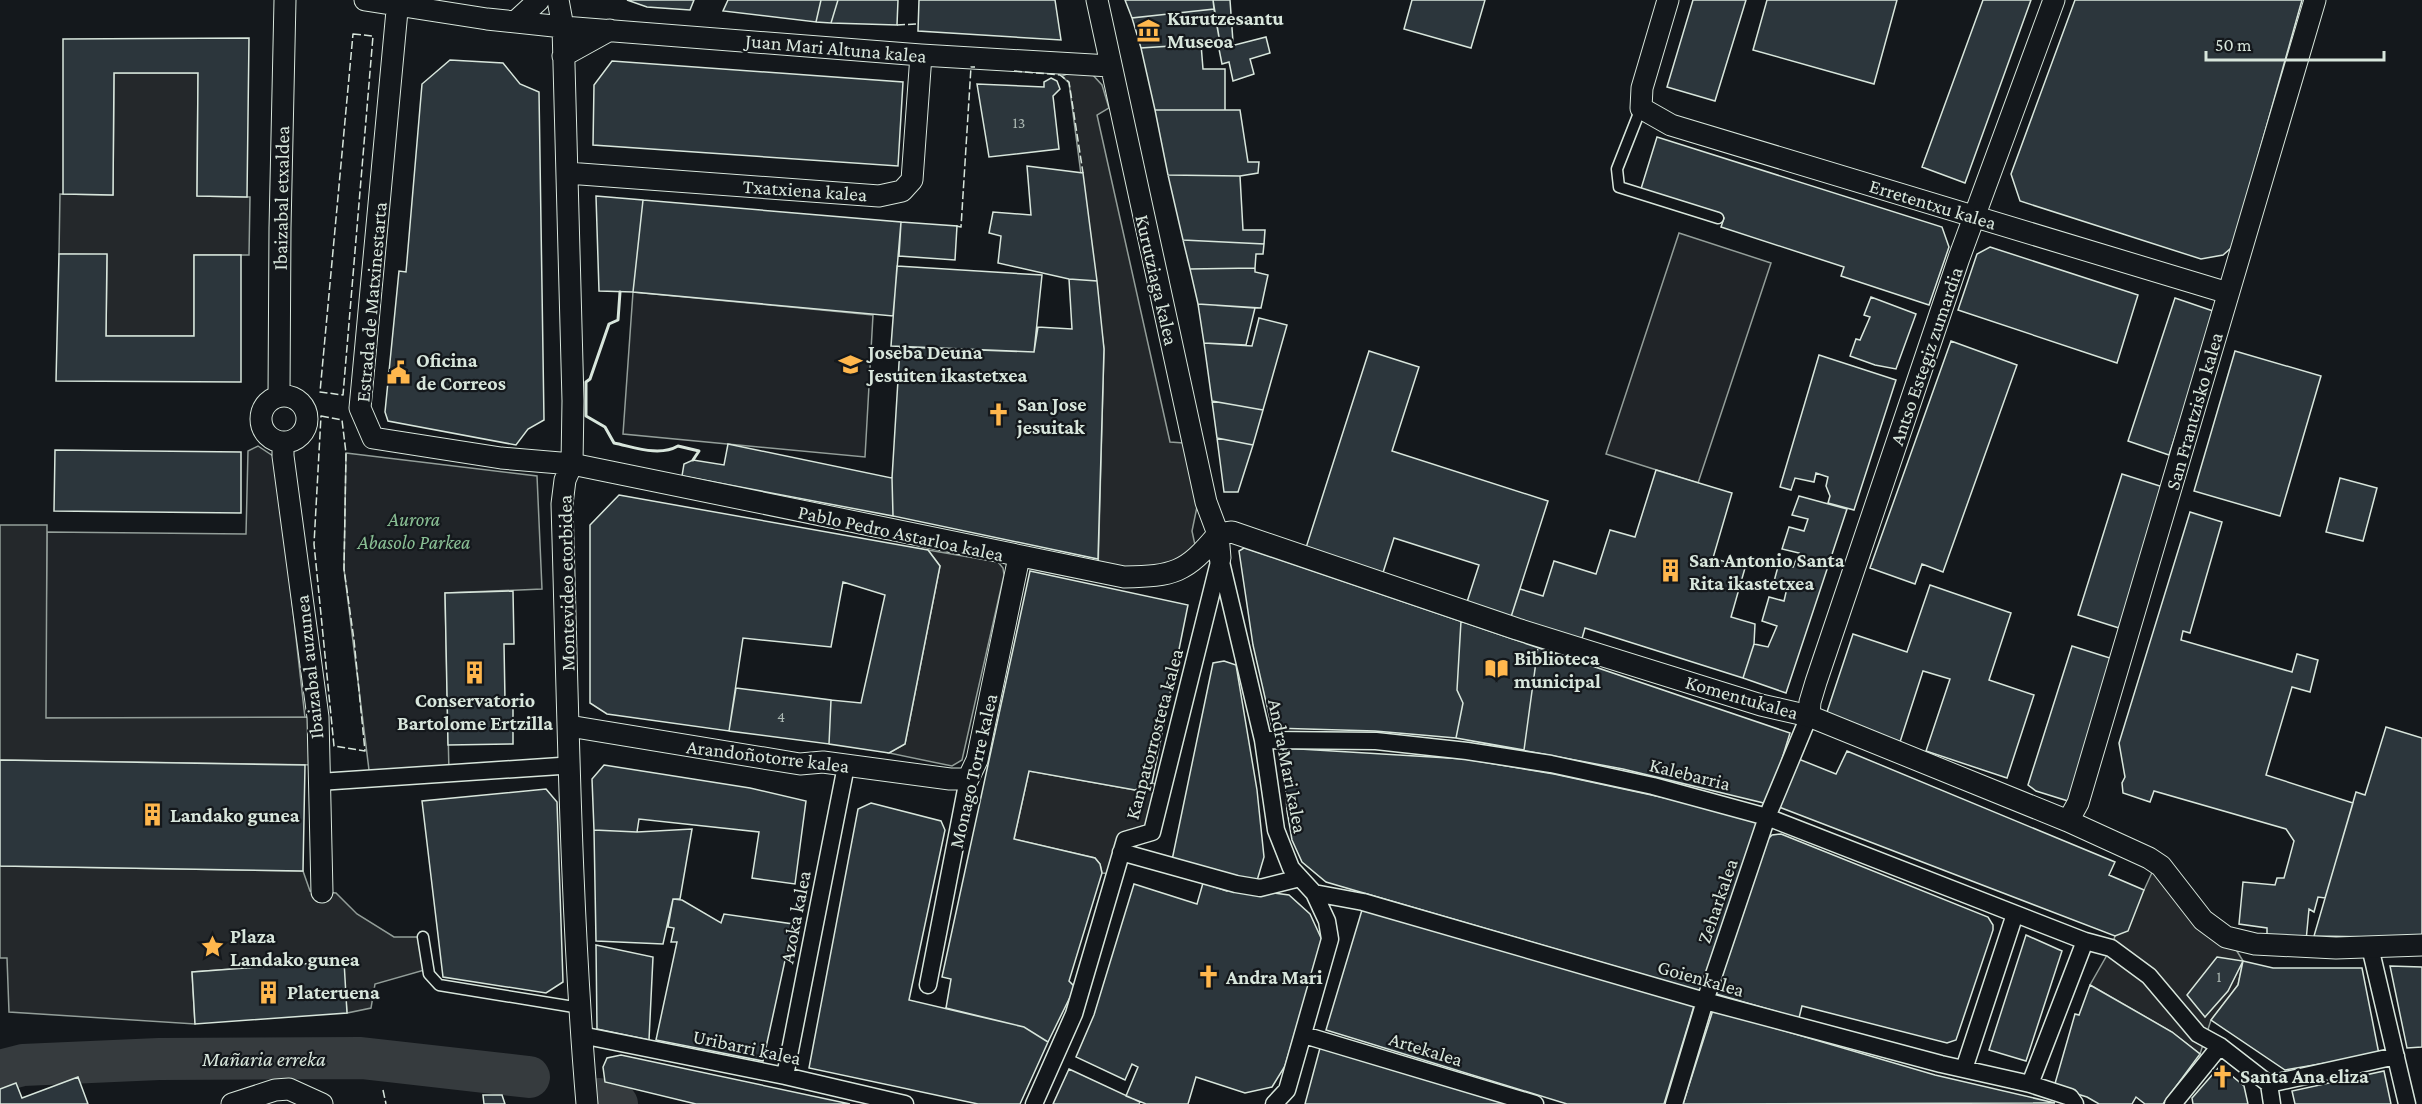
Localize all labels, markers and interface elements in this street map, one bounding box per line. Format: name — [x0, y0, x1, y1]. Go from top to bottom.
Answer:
place label: Kurutzesantu Museoa — [1167, 7, 1284, 52]
museum icon: Kurutzesantu Museoa — [1136, 17, 1162, 43]
scale bar — [2206, 24, 2384, 62]
street label: Juan Mari Altuna kalea — [742, 29, 928, 68]
text: 50 m — [2215, 35, 2252, 55]
house number: 13 — [1013, 114, 1025, 131]
street label: Ibaizabal etxaldea — [269, 125, 293, 271]
street label: Erretentxu kalea — [1867, 174, 1999, 234]
street label: Txatxiena kalea — [742, 175, 868, 205]
street label: Estrada de Matxinestarta — [351, 201, 391, 403]
street label: Kurutziaga kalea — [1130, 212, 1183, 348]
street label: Antso Estegiz zumardia — [1885, 264, 1968, 448]
street label: San Frantzisko kalea — [2161, 330, 2227, 492]
place label: Joseba Deuna Jesuiten ikastetxea — [866, 341, 1027, 386]
place label: Oficina de Correos — [416, 349, 506, 394]
school or university icon: Joseba Deuna Jesuiten ikastetxea — [837, 351, 863, 377]
public building icon: Oficina de Correos — [385, 359, 411, 385]
place label: San Jose jesuitak — [1016, 393, 1086, 439]
church icon: San Jose jesuitak — [986, 402, 1012, 428]
street label: Montevideo etorbidea — [553, 495, 579, 671]
street label: Pablo Pedro Astarloa kalea — [796, 500, 1006, 566]
park label: Aurora Abasolo Parkea — [357, 508, 470, 553]
place label: San Antonio Santa Rita ikastetxea — [1689, 549, 1845, 594]
building icon: San Antonio Santa Rita ikastetxea — [1658, 558, 1684, 584]
street label: Ibaizabal auzunea — [290, 594, 328, 740]
street label: Kanpatorrosteta kalea — [1121, 646, 1188, 822]
place label: Biblioteca municipal — [1514, 647, 1601, 692]
library icon: Biblioteca municipal — [1483, 656, 1509, 682]
building icon: Conservatorio Bartolome Ertzilla — [462, 659, 488, 685]
street label: Komentukalea — [1683, 670, 1801, 724]
place label: Conservatorio Bartolome Ertzilla — [397, 689, 553, 734]
street label: Monago Torre kalea — [944, 691, 1002, 851]
street label: Andra Mari kalea — [1264, 697, 1312, 835]
house number: 4 — [777, 708, 785, 725]
street label: Arandoñotorre kalea — [685, 735, 851, 777]
street label: Kalebarria — [1647, 753, 1733, 795]
building icon: Landako gunea — [139, 802, 165, 828]
place label: Landako gunea — [170, 804, 300, 826]
street label: Zeharkalea — [1692, 856, 1742, 946]
street label: Azoka kalea — [775, 869, 815, 965]
place label: Plaza Landako gunea — [230, 925, 360, 970]
place icon: Plaza Landako gunea — [199, 934, 225, 960]
street label: Goienkalea — [1655, 955, 1747, 1001]
church icon: Andra Mari — [1195, 964, 1221, 990]
place label: Andra Mari — [1225, 966, 1323, 988]
house number: 1 — [2216, 968, 2222, 985]
building icon: Plateruena — [256, 979, 282, 1005]
place label: Plateruena — [287, 981, 380, 1003]
street label: Uribarri kalea — [691, 1025, 803, 1069]
street label: Artekalea — [1387, 1027, 1465, 1071]
water label: Mañaria erreka — [201, 1047, 326, 1071]
church icon: Santa Ana eliza — [2209, 1063, 2235, 1089]
place label: Santa Ana eliza — [2240, 1065, 2369, 1087]

